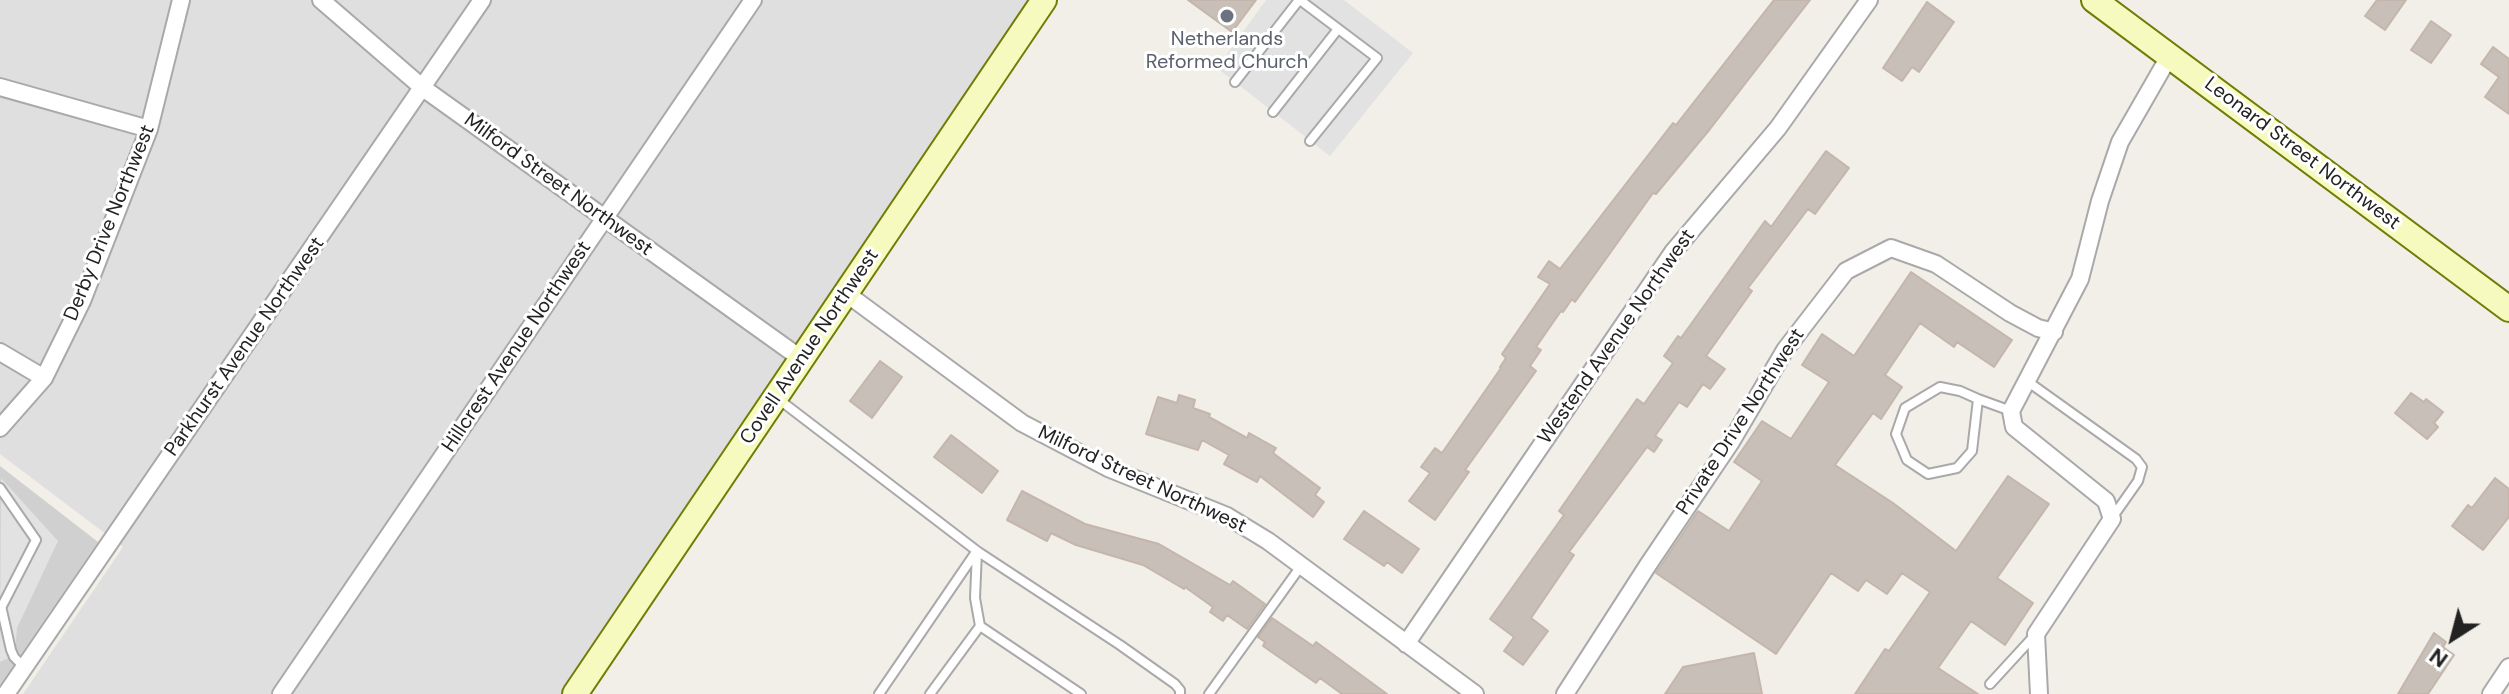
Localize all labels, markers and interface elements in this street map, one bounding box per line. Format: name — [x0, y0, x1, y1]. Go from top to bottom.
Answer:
marker: Netherlands Reformed Church — [1218, 7, 1236, 25]
place label: Netherlands Reformed Church — [1146, 28, 1308, 75]
street label: Leonard Street Northwest — [2199, 73, 2405, 235]
street label: Milford Street Northwest — [459, 108, 657, 262]
street label: Derby Drive Northwest — [60, 121, 160, 325]
street label: Westend Avenue Northwest — [1533, 225, 1701, 449]
street label: Parkhurst Avenue Northwest — [160, 233, 330, 461]
street label: Hillcrest Avenue Northwest — [437, 237, 597, 457]
street label: Covell Avenue Northwest — [736, 245, 884, 449]
street label: Private Drive Northwest — [1672, 324, 1810, 520]
street label: Milford Street Northwest — [1034, 421, 1250, 539]
north arrow — [2413, 598, 2493, 678]
text: N — [2424, 641, 2454, 674]

